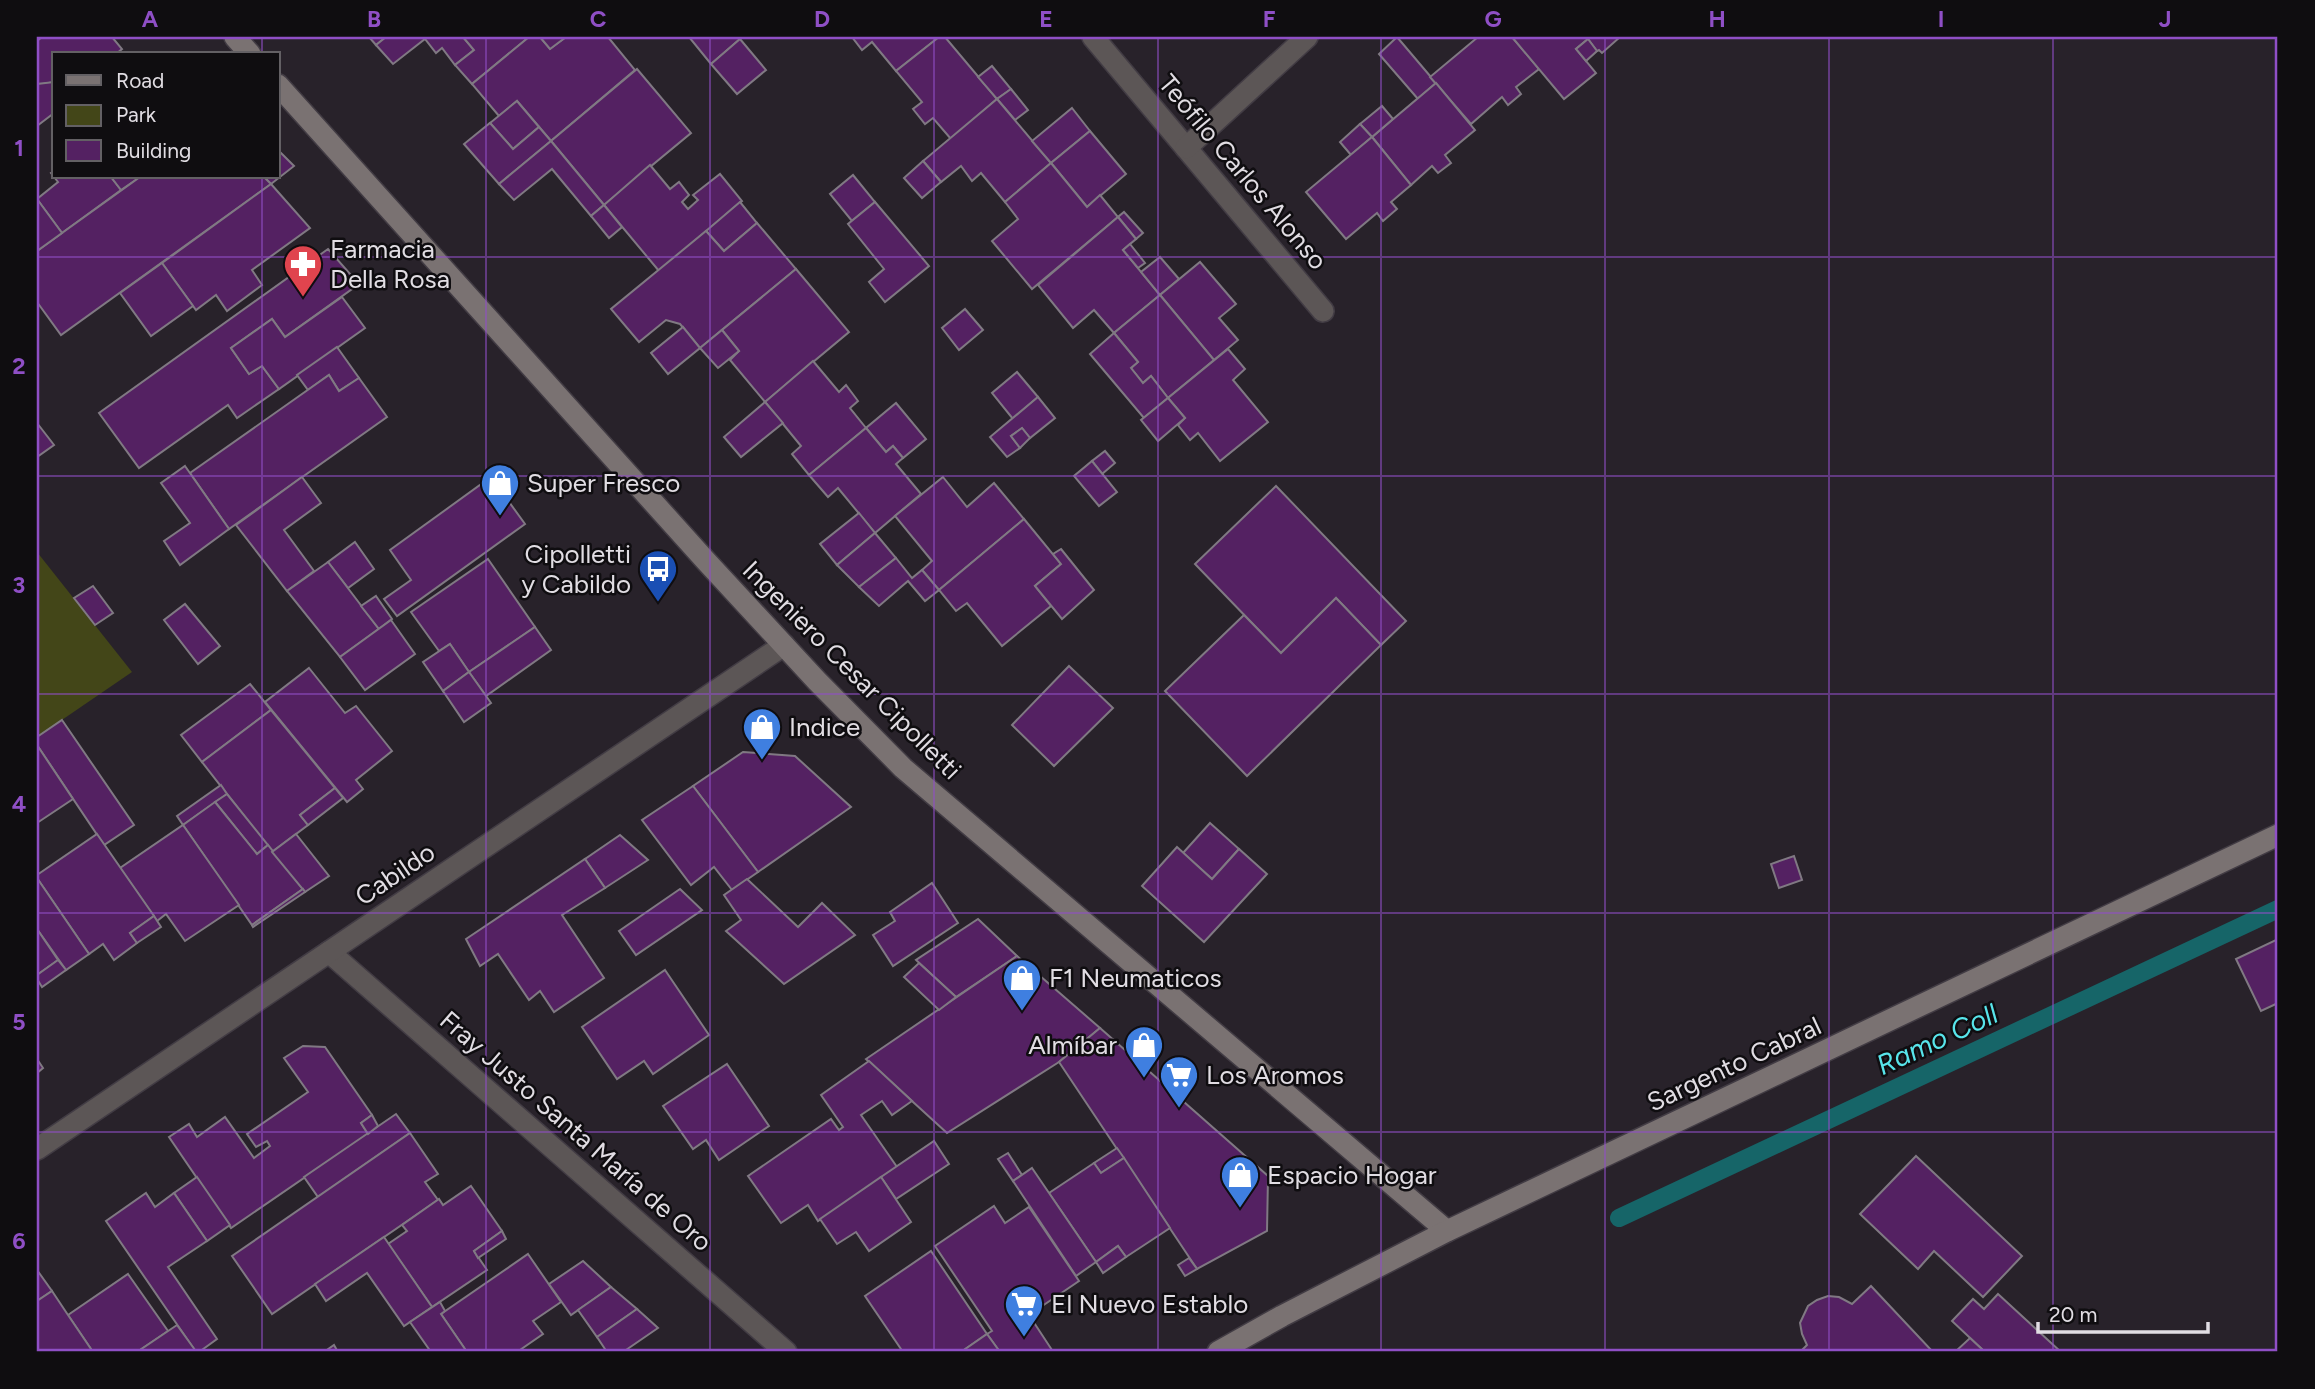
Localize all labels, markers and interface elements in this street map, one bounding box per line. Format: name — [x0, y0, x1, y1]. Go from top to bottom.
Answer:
text: A — [142, 5, 159, 33]
text: B — [367, 5, 381, 33]
text: C — [590, 5, 607, 33]
text: D — [814, 5, 830, 33]
text: E — [1039, 5, 1053, 33]
text: F — [1263, 5, 1276, 33]
text: G — [1484, 5, 1502, 33]
text: H — [1708, 5, 1726, 33]
text: I — [1938, 5, 1944, 33]
text: J — [2159, 5, 2171, 33]
legend — [52, 52, 280, 178]
text: Road — [116, 68, 164, 93]
street label: Teófilo Carlos Alonso — [1152, 68, 1334, 276]
text: Park — [116, 102, 157, 127]
text: 1 — [14, 134, 24, 162]
text: Building — [116, 138, 191, 163]
place label: Farmacia Della Rosa — [330, 233, 450, 295]
pharmacy icon: Farmacia Della Rosa — [282, 243, 324, 298]
text: 2 — [12, 352, 26, 380]
shop icon: Super Fresco — [479, 462, 521, 517]
place label: Super Fresco — [527, 467, 680, 499]
place label: Cipolletti y Cabildo — [522, 538, 631, 600]
bus stop icon: Cipolletti y Cabildo — [637, 548, 679, 603]
street label: Ingeniero Cesar Cipolletti — [736, 554, 968, 786]
text: 3 — [13, 571, 25, 599]
shop icon: Indice — [741, 706, 783, 761]
place label: Indice — [789, 711, 860, 743]
text: 4 — [12, 790, 26, 818]
street label: Cabildo — [349, 836, 441, 912]
shop icon: F1 Neumaticos — [1001, 957, 1043, 1012]
place label: F1 Neumaticos — [1049, 962, 1222, 994]
water label: Ramo Coll — [1871, 996, 2004, 1082]
street label: Fray Justo Santa María de Oro — [433, 1004, 719, 1258]
text: 5 — [12, 1008, 26, 1036]
street label: Sargento Cabral — [1642, 1010, 1826, 1118]
shop icon: Almíbar — [1123, 1024, 1165, 1079]
place label: Almíbar — [1028, 1029, 1117, 1061]
supermarket icon: Los Aromos — [1158, 1054, 1200, 1109]
place label: Los Aromos — [1206, 1059, 1344, 1091]
shop icon: Espacio Hogar — [1219, 1154, 1261, 1209]
place label: Espacio Hogar — [1267, 1159, 1437, 1191]
text: 6 — [12, 1227, 26, 1255]
supermarket icon: El Nuevo Establo — [1003, 1283, 1045, 1338]
place label: El Nuevo Establo — [1051, 1288, 1248, 1320]
scale bar — [2038, 1291, 2208, 1335]
text: 20 m — [2049, 1302, 2097, 1327]

